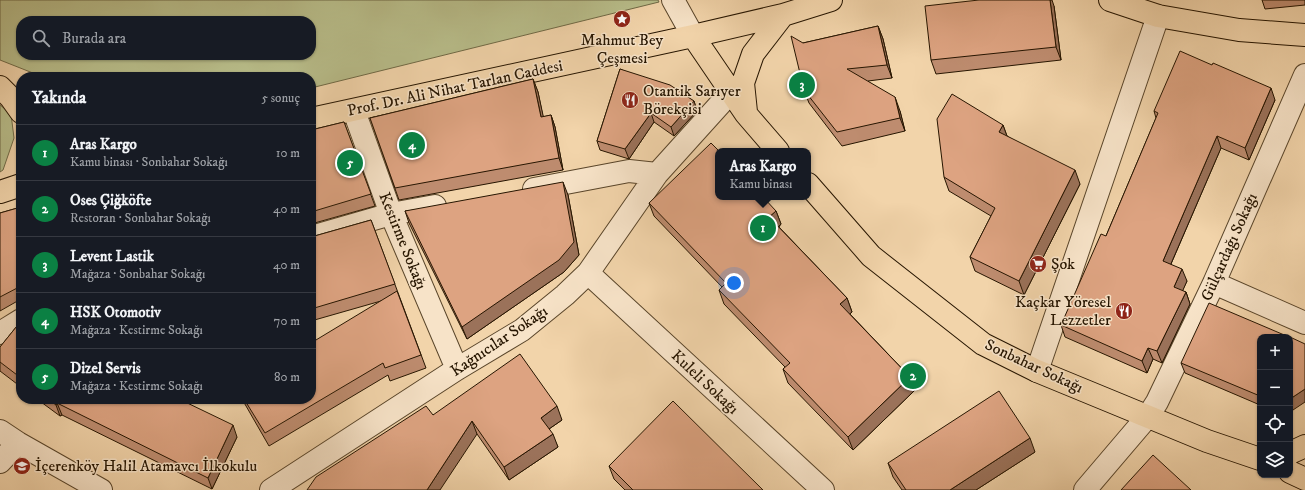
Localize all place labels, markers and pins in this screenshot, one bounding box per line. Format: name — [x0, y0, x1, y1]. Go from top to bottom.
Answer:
place icon: Mahmut Bey Çeşmesi — [612, 9, 632, 29]
place label: Mahmut Bey Çeşmesi — [581, 30, 664, 68]
pin: 3 — [789, 70, 815, 100]
place label: Otantik Sarıyer Börekçisi — [643, 81, 741, 119]
restaurant icon: Otantik Sarıyer Börekçisi — [620, 90, 640, 110]
pin: 4 — [399, 130, 425, 160]
pin: 5 — [337, 148, 363, 178]
pin: 1 — [750, 213, 776, 243]
supermarket icon: Şok — [1028, 254, 1048, 274]
place label: Şok — [1051, 254, 1075, 274]
place label: Kaçkar Yöresel Lezzetler — [1015, 292, 1111, 330]
restaurant icon: Kaçkar Yöresel Lezzetler — [1114, 301, 1134, 321]
pin: 2 — [900, 361, 926, 391]
school or university icon: İçerenköy Halil Atamavcı İlkokulu — [12, 456, 32, 476]
place label: İçerenköy Halil Atamavcı İlkokulu — [35, 456, 258, 476]

